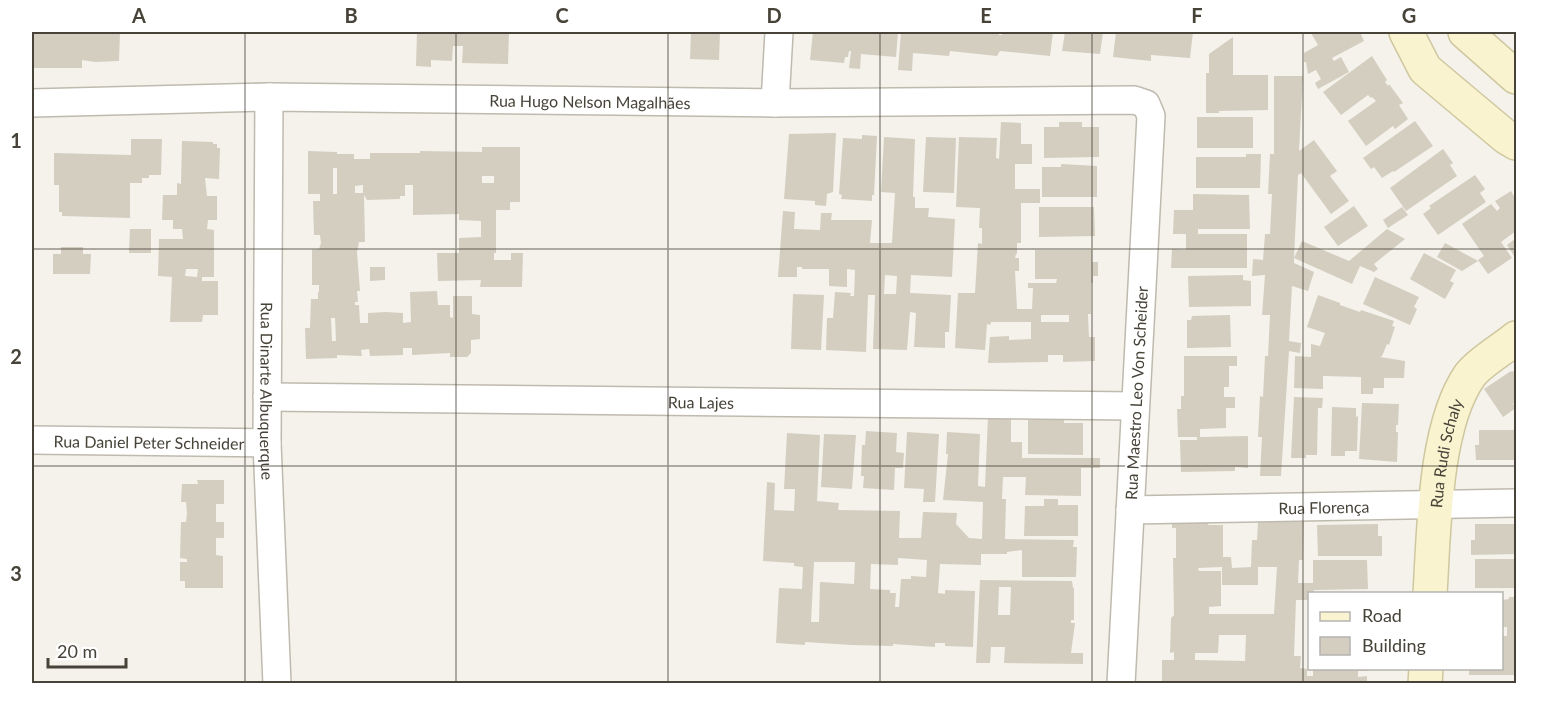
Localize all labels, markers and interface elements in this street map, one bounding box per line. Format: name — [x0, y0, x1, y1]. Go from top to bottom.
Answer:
text: A — [131, 3, 146, 27]
text: B — [344, 3, 358, 27]
text: C — [555, 3, 569, 27]
text: D — [766, 3, 782, 27]
text: E — [980, 3, 992, 27]
text: F — [1191, 3, 1203, 27]
text: G — [1402, 3, 1416, 27]
street label: Rua Hugo Nelson Magalhães — [489, 90, 691, 111]
text: 1 — [10, 128, 22, 152]
street label: Rua Maestro Leo Von Scheider — [1121, 285, 1151, 500]
street label: Rua Dinarte Albuquerque — [257, 302, 278, 480]
text: 2 — [10, 344, 22, 368]
street label: Rua Lajes — [668, 392, 734, 411]
street label: Rua Rudi Schaly — [1426, 395, 1466, 509]
street label: Rua Daniel Peter Schneider — [53, 431, 245, 452]
street label: Rua Florença — [1278, 496, 1370, 517]
text: 3 — [10, 561, 22, 585]
legend — [1308, 592, 1503, 670]
text: Road — [1362, 604, 1402, 626]
scale bar — [48, 631, 126, 669]
text: Building — [1362, 634, 1426, 656]
text: 20 m — [57, 640, 97, 662]

